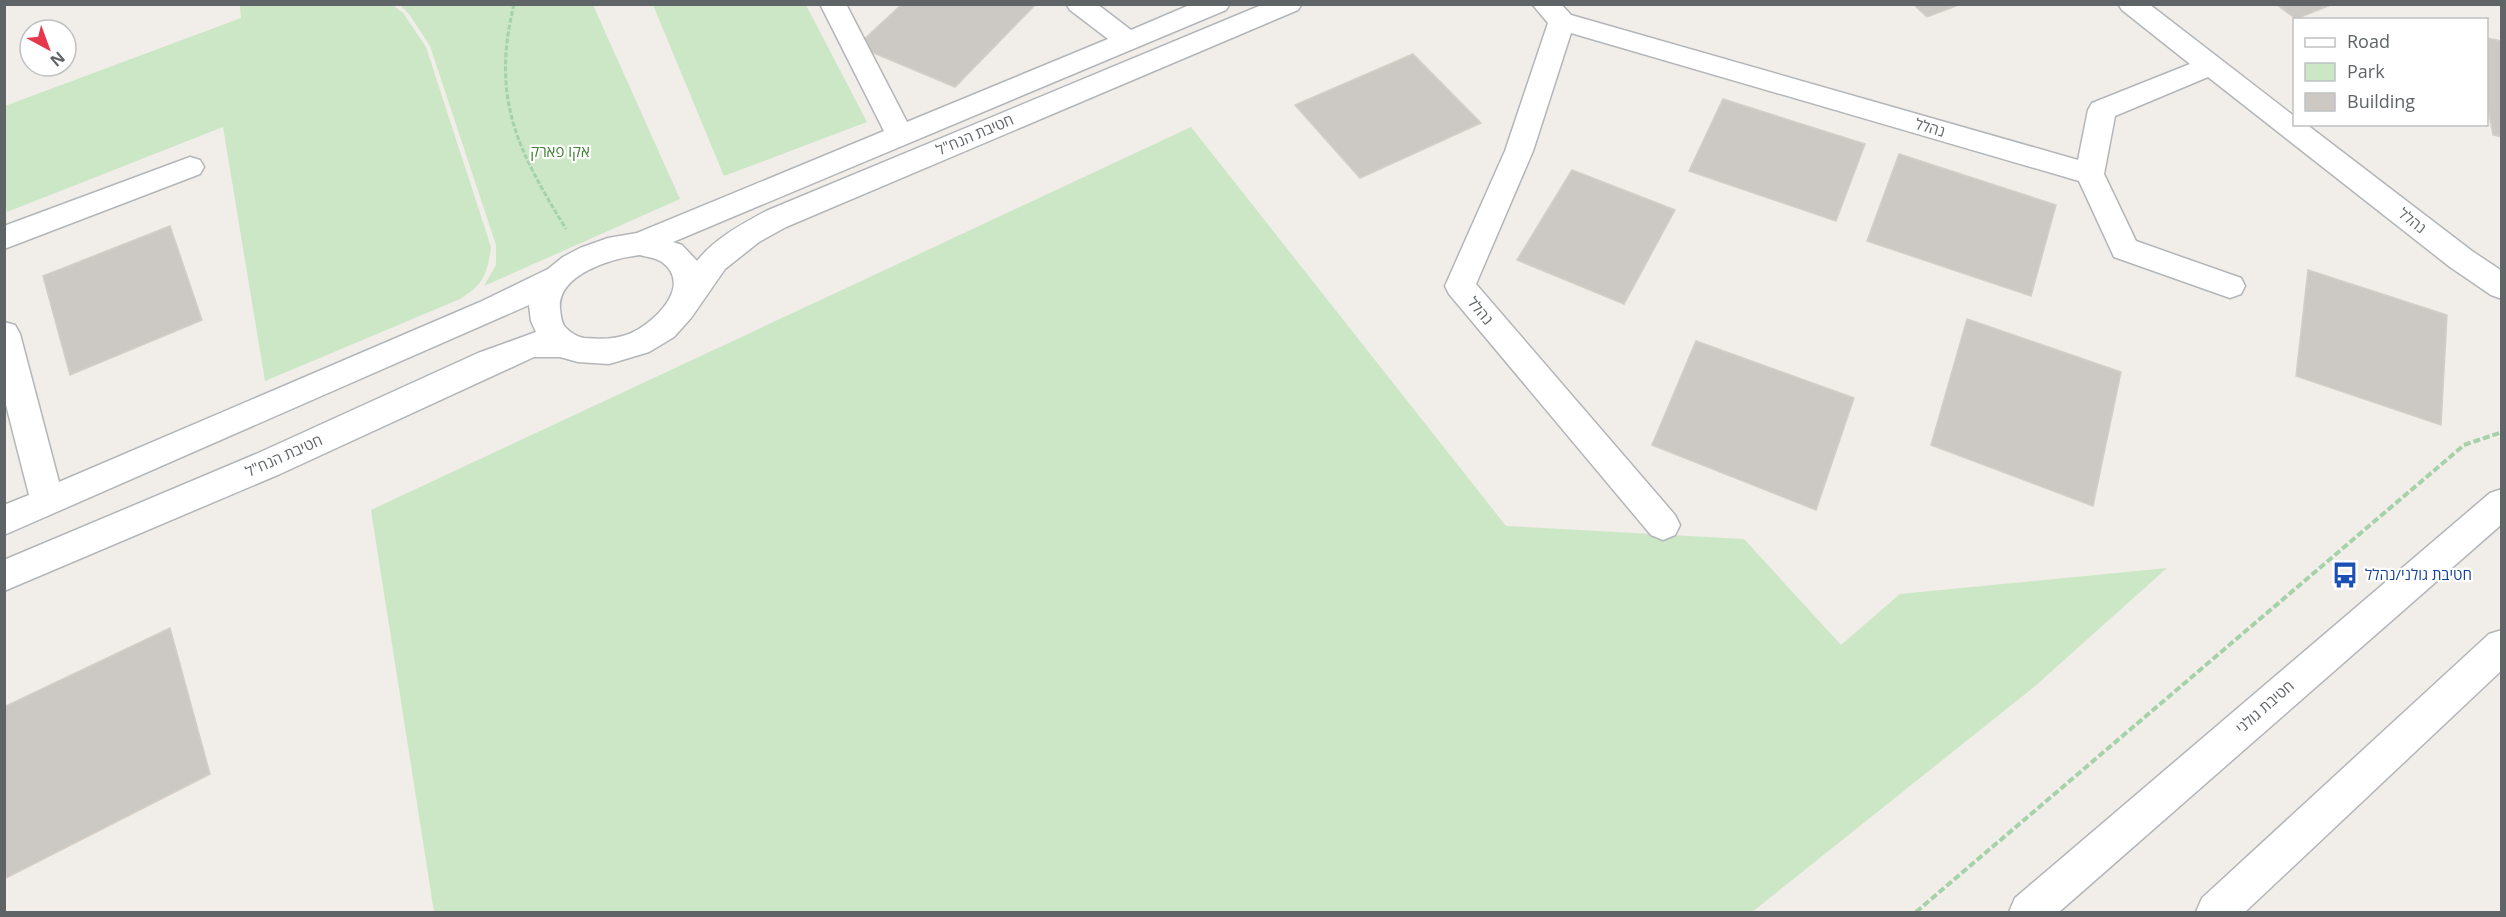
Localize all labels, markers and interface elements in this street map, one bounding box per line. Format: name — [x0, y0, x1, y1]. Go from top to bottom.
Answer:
north arrow — [18, 18, 78, 78]
legend — [2293, 18, 2488, 126]
text: Road — [2347, 29, 2390, 53]
text: N — [46, 47, 70, 72]
text: Park — [2347, 59, 2385, 83]
text: Building — [2347, 89, 2415, 113]
street label: חטיבת הנח"ל — [933, 109, 1016, 159]
street label: נהלל — [1913, 113, 1948, 141]
park label: אקו פארק — [530, 141, 590, 161]
street label: נהלל — [2394, 203, 2431, 237]
street label: נהלל — [1463, 292, 1498, 328]
street label: חטיבת הנח"ל — [242, 429, 325, 481]
bus stop icon: חטיבת גולני/נהלל — [2330, 560, 2360, 590]
place label: חטיבת גולני/נהלל — [2365, 564, 2472, 584]
street label: חטיבת גולני — [2231, 675, 2298, 737]

